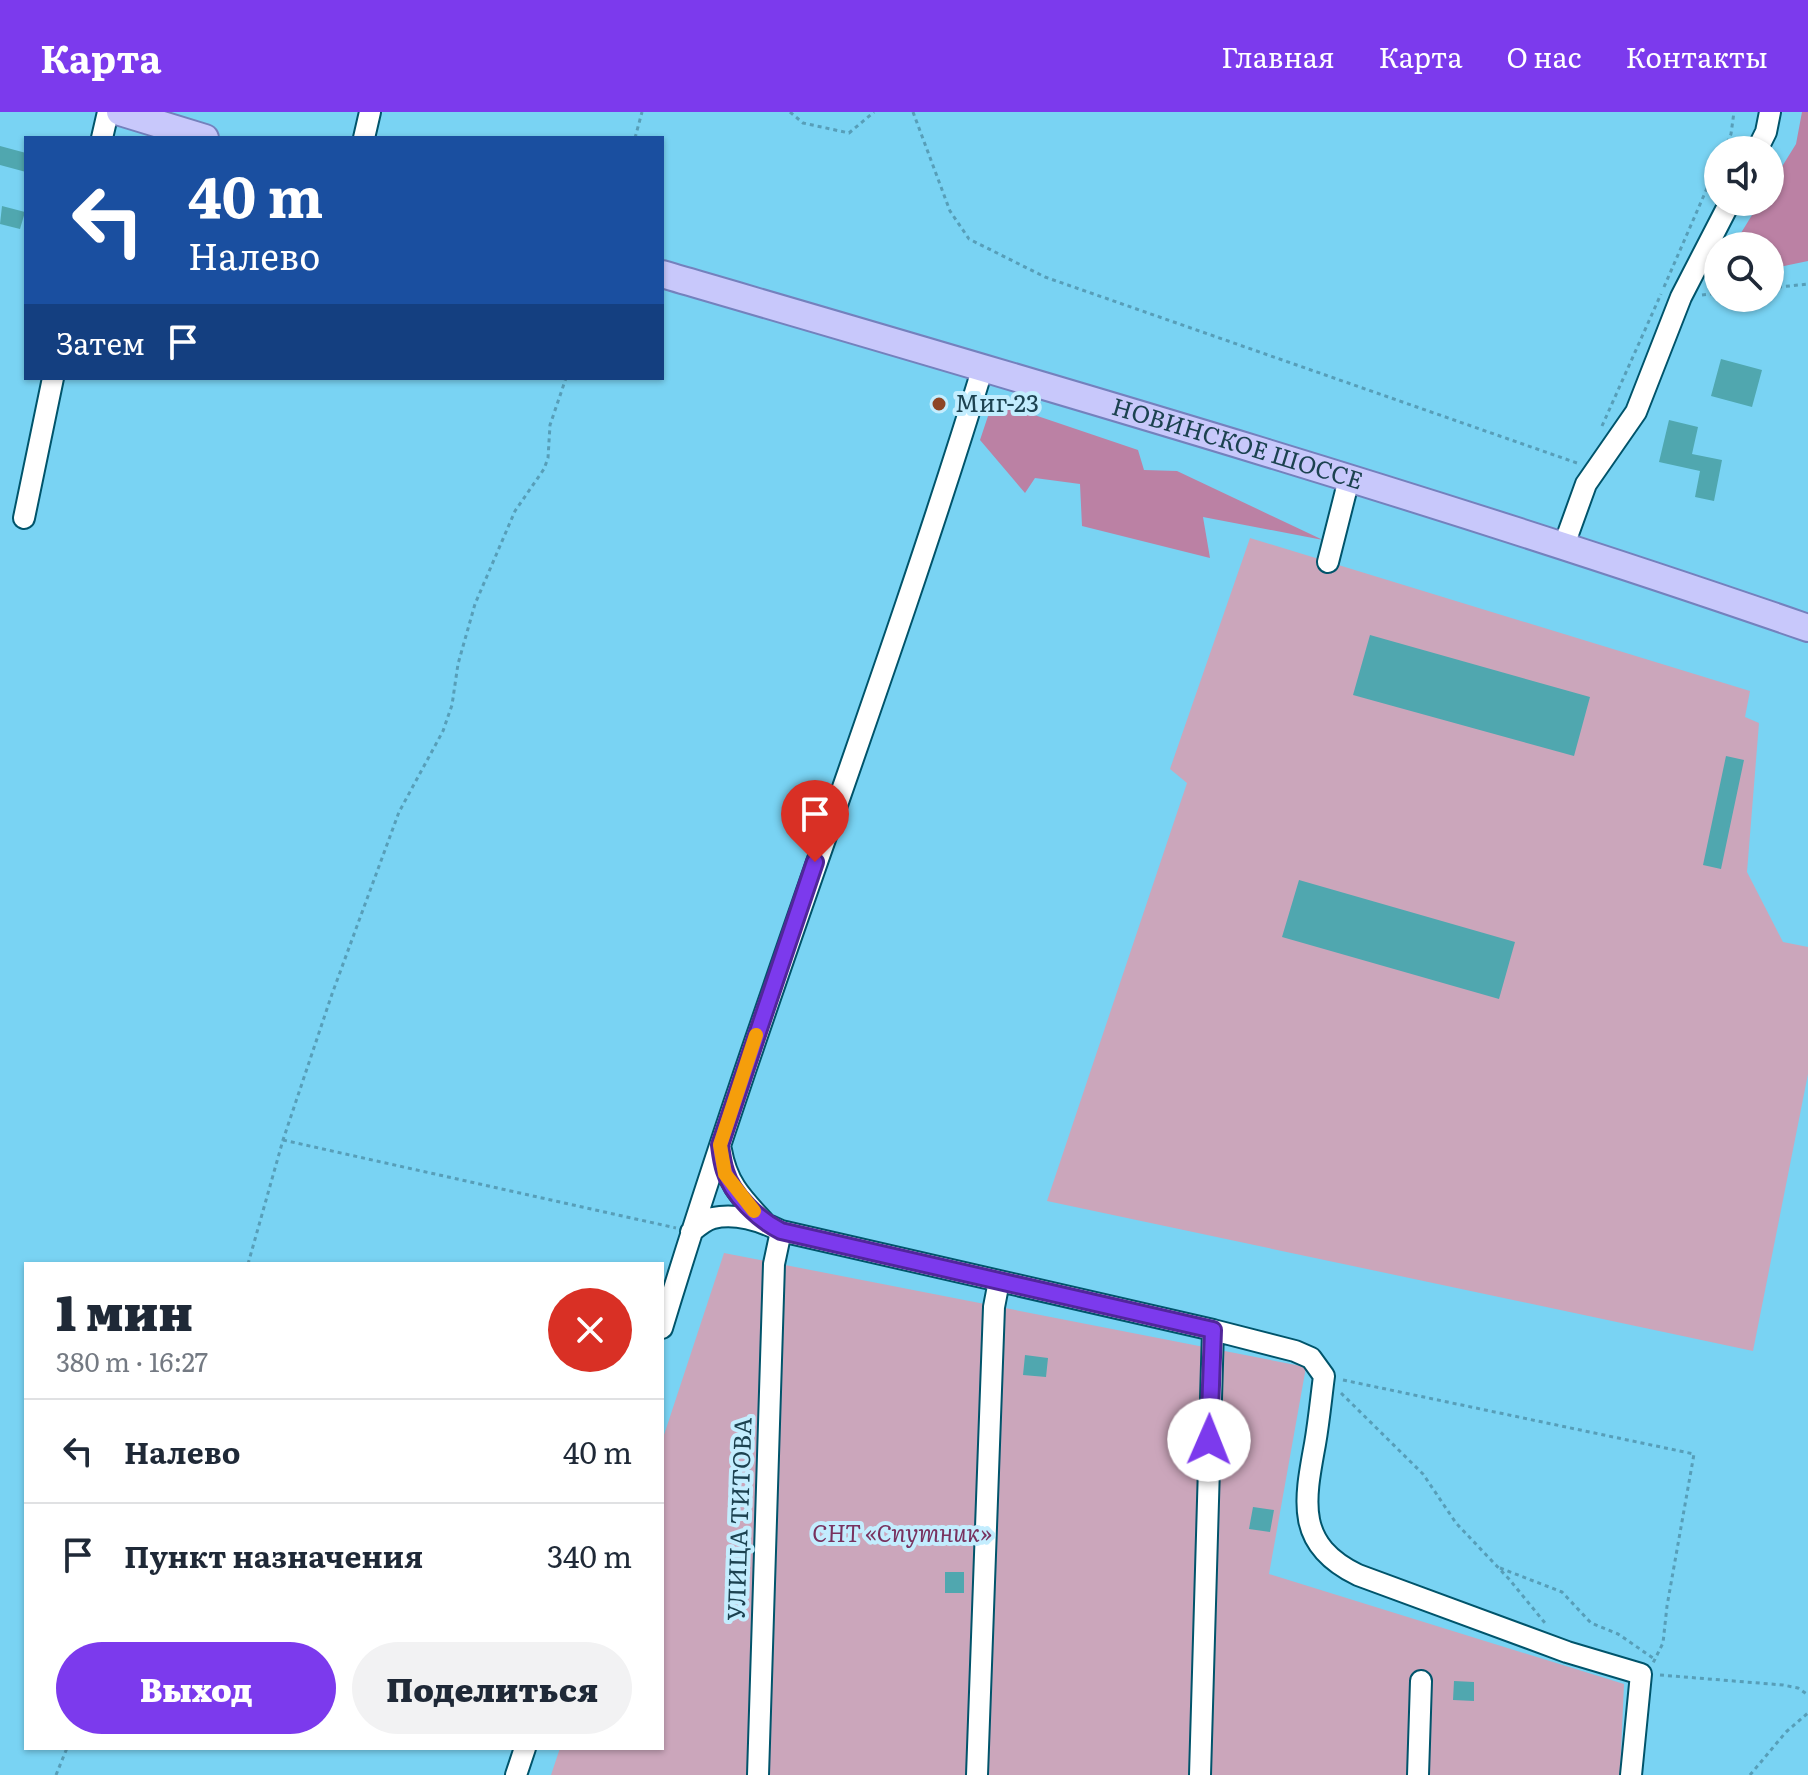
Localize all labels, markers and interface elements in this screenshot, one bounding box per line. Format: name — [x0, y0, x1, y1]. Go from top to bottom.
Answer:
text: Карта — [40, 28, 162, 85]
text: Главная — [1221, 35, 1335, 77]
text: Карта — [1379, 35, 1462, 77]
text: О нас — [1506, 35, 1582, 77]
text: Контакты — [1626, 35, 1768, 77]
map controls — [1704, 136, 1784, 312]
button: sound — [1704, 136, 1784, 216]
text: 40 m — [188, 152, 323, 235]
icon: left — [56, 168, 160, 272]
text: Налево — [188, 228, 320, 281]
button: search — [1704, 232, 1784, 312]
text: Затем — [56, 320, 145, 364]
icon: arrive — [161, 320, 205, 364]
place label: Миг-23 — [955, 384, 1039, 419]
street label: НОВИНСКОЕ ШОССЕ — [1108, 387, 1368, 497]
marker: Миг-23 — [930, 395, 948, 413]
pin — [781, 780, 849, 862]
icon: arrive — [793, 792, 837, 836]
text: 1 мин — [56, 1275, 193, 1346]
button: close — [548, 1288, 632, 1372]
text: 380 m · 16:27 — [56, 1341, 208, 1380]
position arrow — [1167, 1398, 1251, 1482]
street label: УЛИЦА ТИТОВА — [716, 1416, 759, 1621]
icon: left — [56, 1429, 100, 1473]
text: Налево — [124, 1429, 240, 1473]
text: 40 m — [563, 1429, 632, 1473]
park label: СНТ «Спутник» — [812, 1514, 992, 1549]
icon: arrive — [56, 1533, 100, 1577]
text: Пункт назначения — [124, 1533, 423, 1577]
text: 340 m — [547, 1533, 632, 1577]
button: Выход — [56, 1642, 336, 1734]
button: Поделиться — [352, 1642, 632, 1734]

